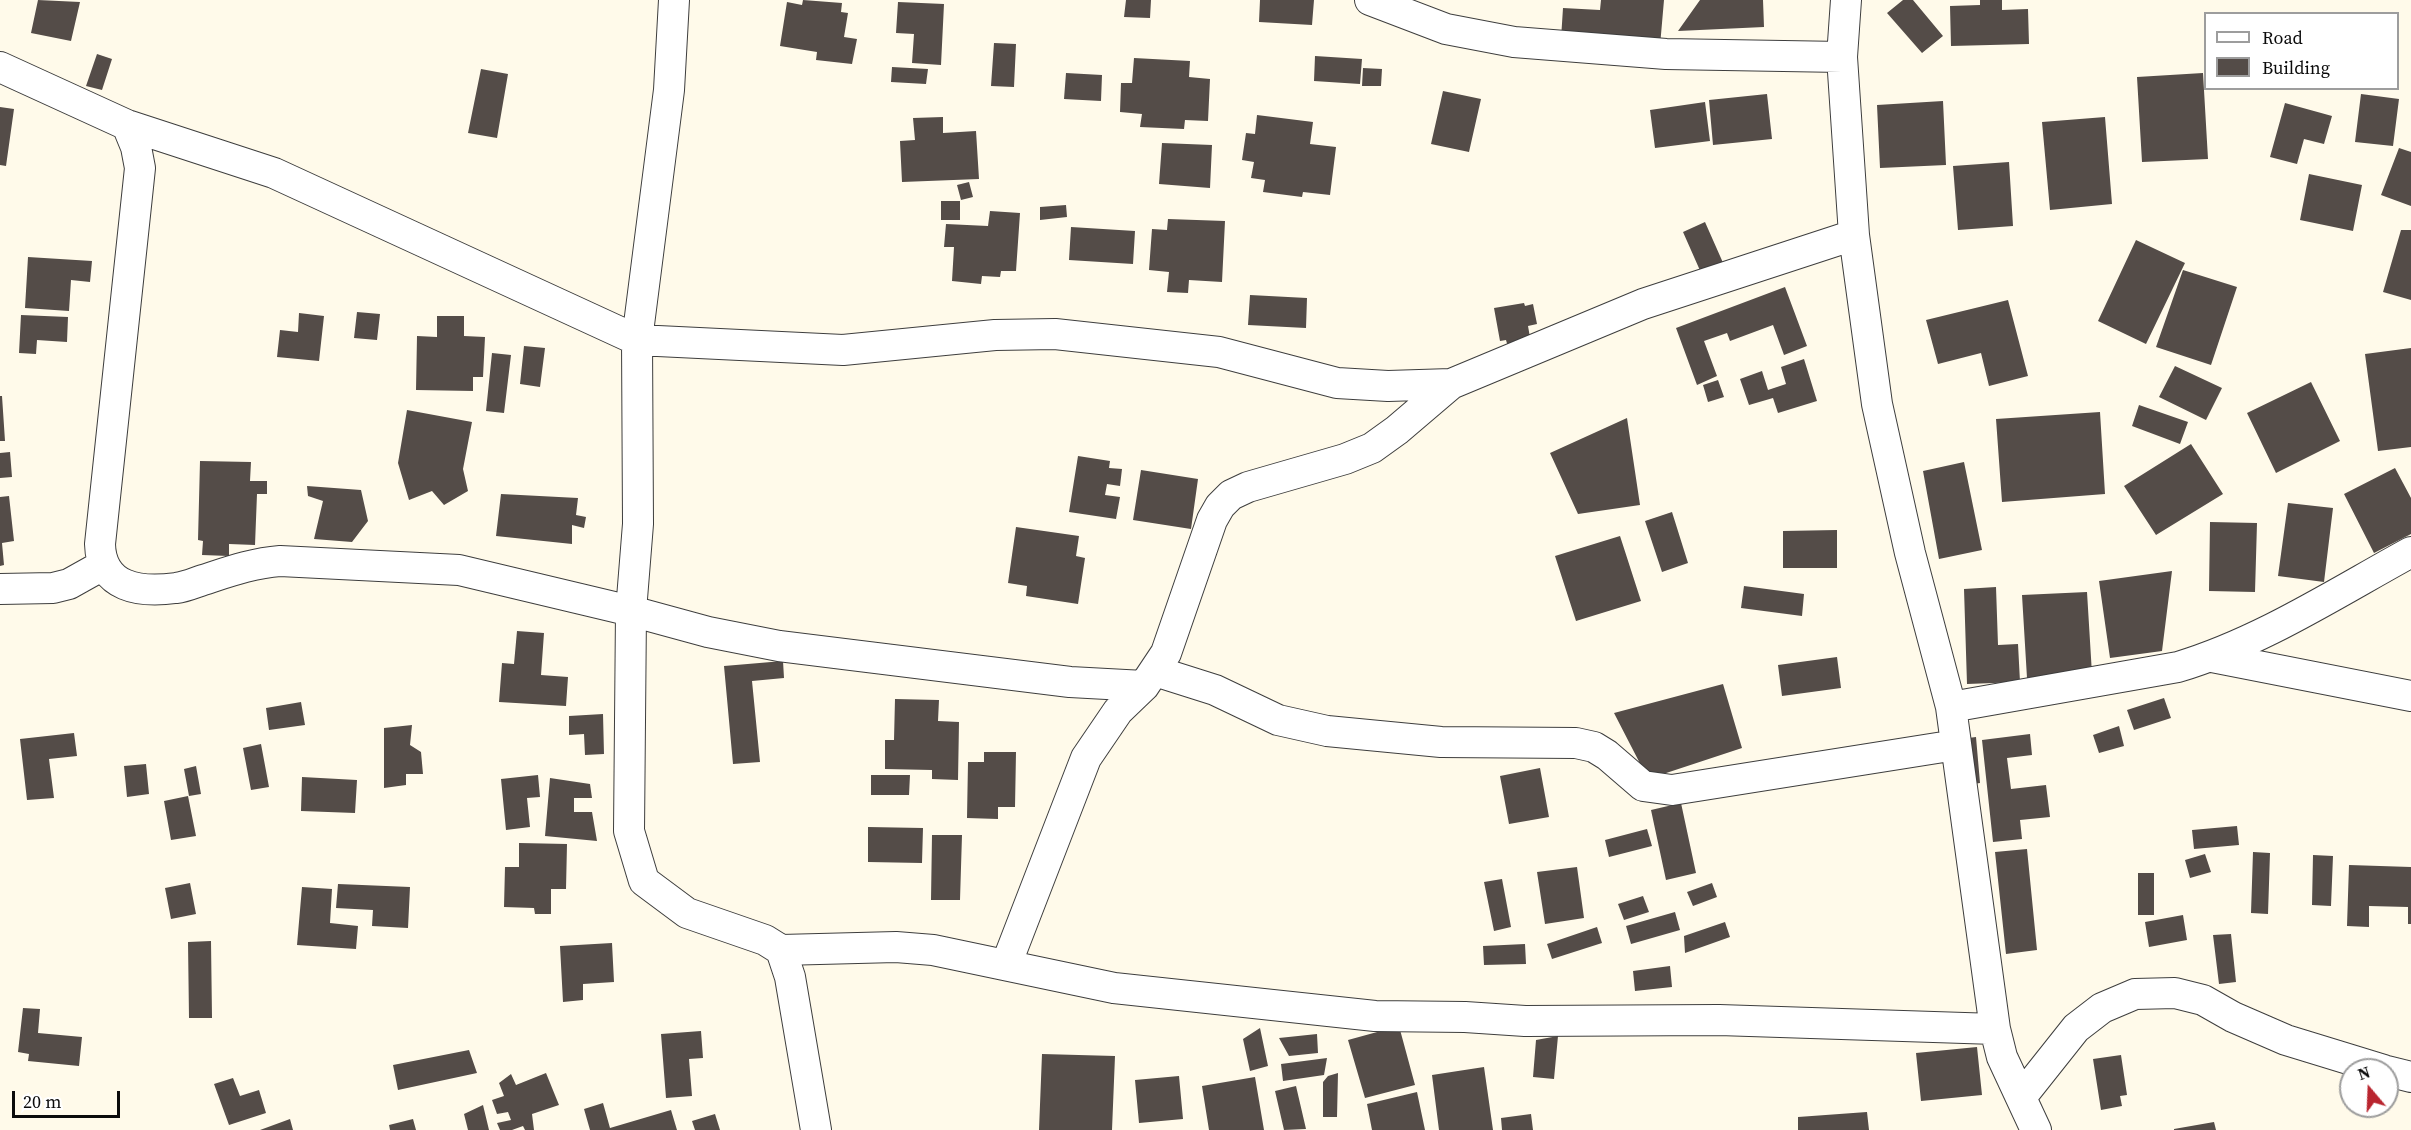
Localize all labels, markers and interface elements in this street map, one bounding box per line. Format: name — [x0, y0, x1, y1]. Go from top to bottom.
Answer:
legend — [2204, 12, 2399, 90]
text: Road — [2262, 25, 2303, 50]
text: Building — [2262, 55, 2330, 80]
north arrow — [2339, 1058, 2399, 1118]
text: N — [2355, 1061, 2373, 1085]
scale bar — [15, 1079, 123, 1117]
text: 20 m — [23, 1089, 61, 1114]

